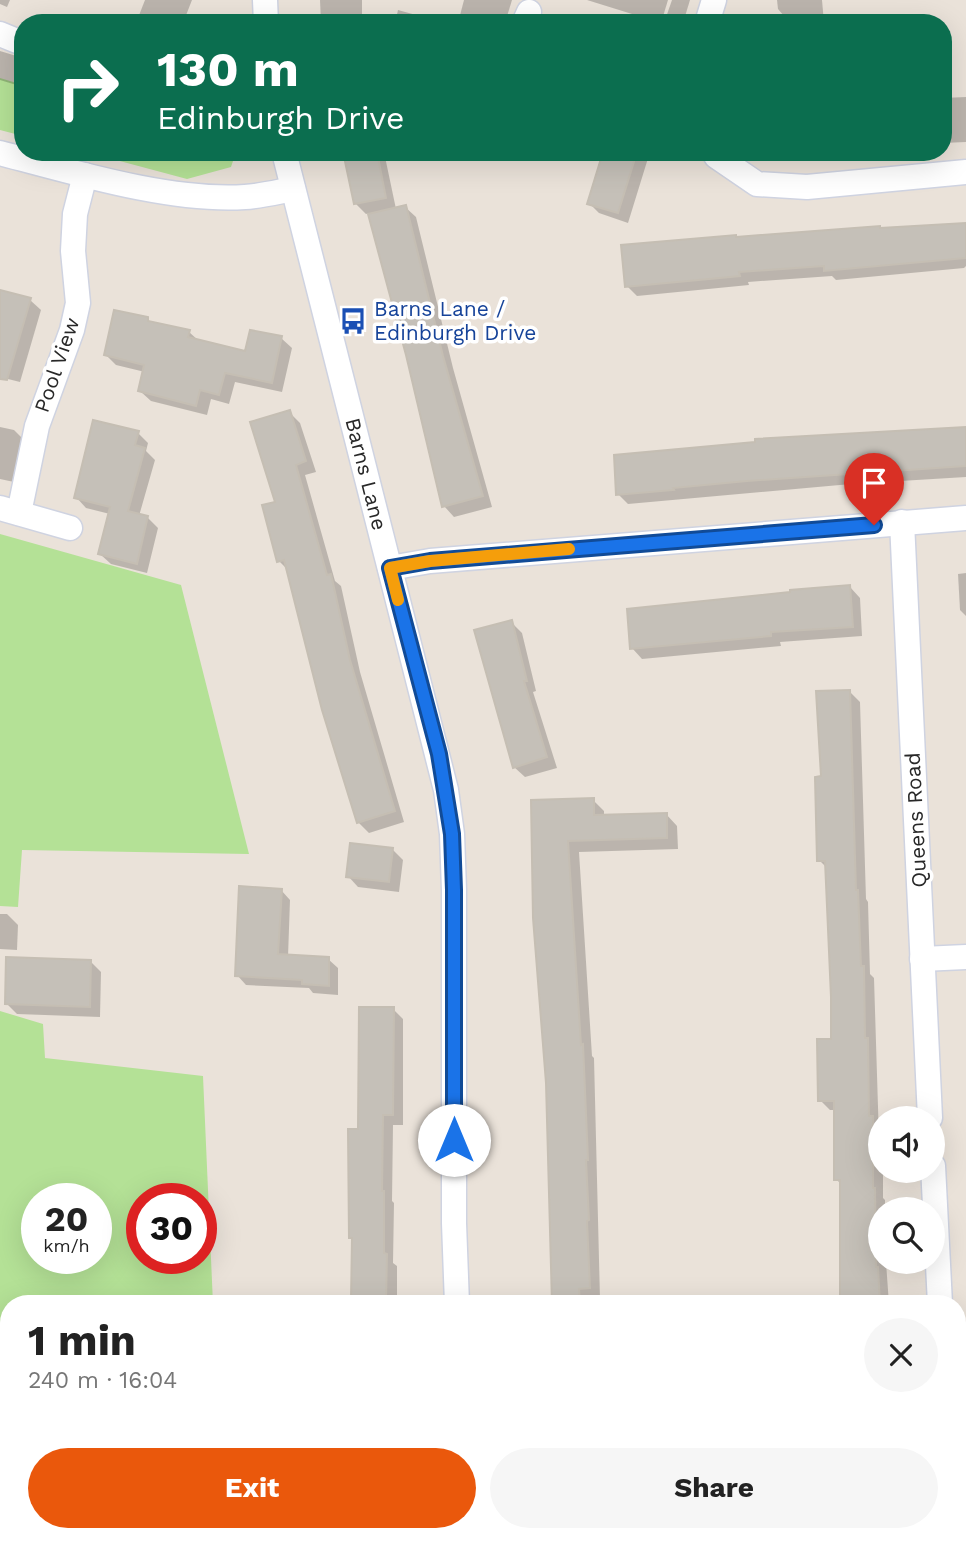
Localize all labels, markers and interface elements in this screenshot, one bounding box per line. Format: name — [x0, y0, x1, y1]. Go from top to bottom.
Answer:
text: 130 m — [157, 40, 299, 98]
icon: right — [42, 42, 133, 133]
text: Edinburgh Drive — [157, 99, 405, 137]
place label: Barns Lane / Edinburgh Drive — [374, 296, 536, 345]
bus stop icon: Barns Lane / Edinburgh Drive — [338, 306, 368, 336]
street label: Pool View — [29, 314, 84, 416]
street label: Barns Lane — [340, 415, 393, 533]
pin — [844, 453, 904, 525]
icon: arrive — [855, 464, 893, 502]
street label: Queens Road — [899, 752, 932, 888]
position arrow — [417, 1103, 491, 1177]
map controls — [868, 1106, 945, 1274]
button: sound — [868, 1106, 945, 1183]
speed limit sign: 30 — [126, 1183, 217, 1274]
button: search — [868, 1197, 945, 1274]
text: 20 — [45, 1198, 88, 1240]
text: km/h — [43, 1235, 90, 1256]
text: 1 min — [28, 1316, 136, 1365]
button: close — [864, 1318, 938, 1392]
text: 240 m · 16:04 — [28, 1367, 177, 1394]
button: Exit — [28, 1448, 476, 1528]
button: Share — [490, 1448, 938, 1528]

